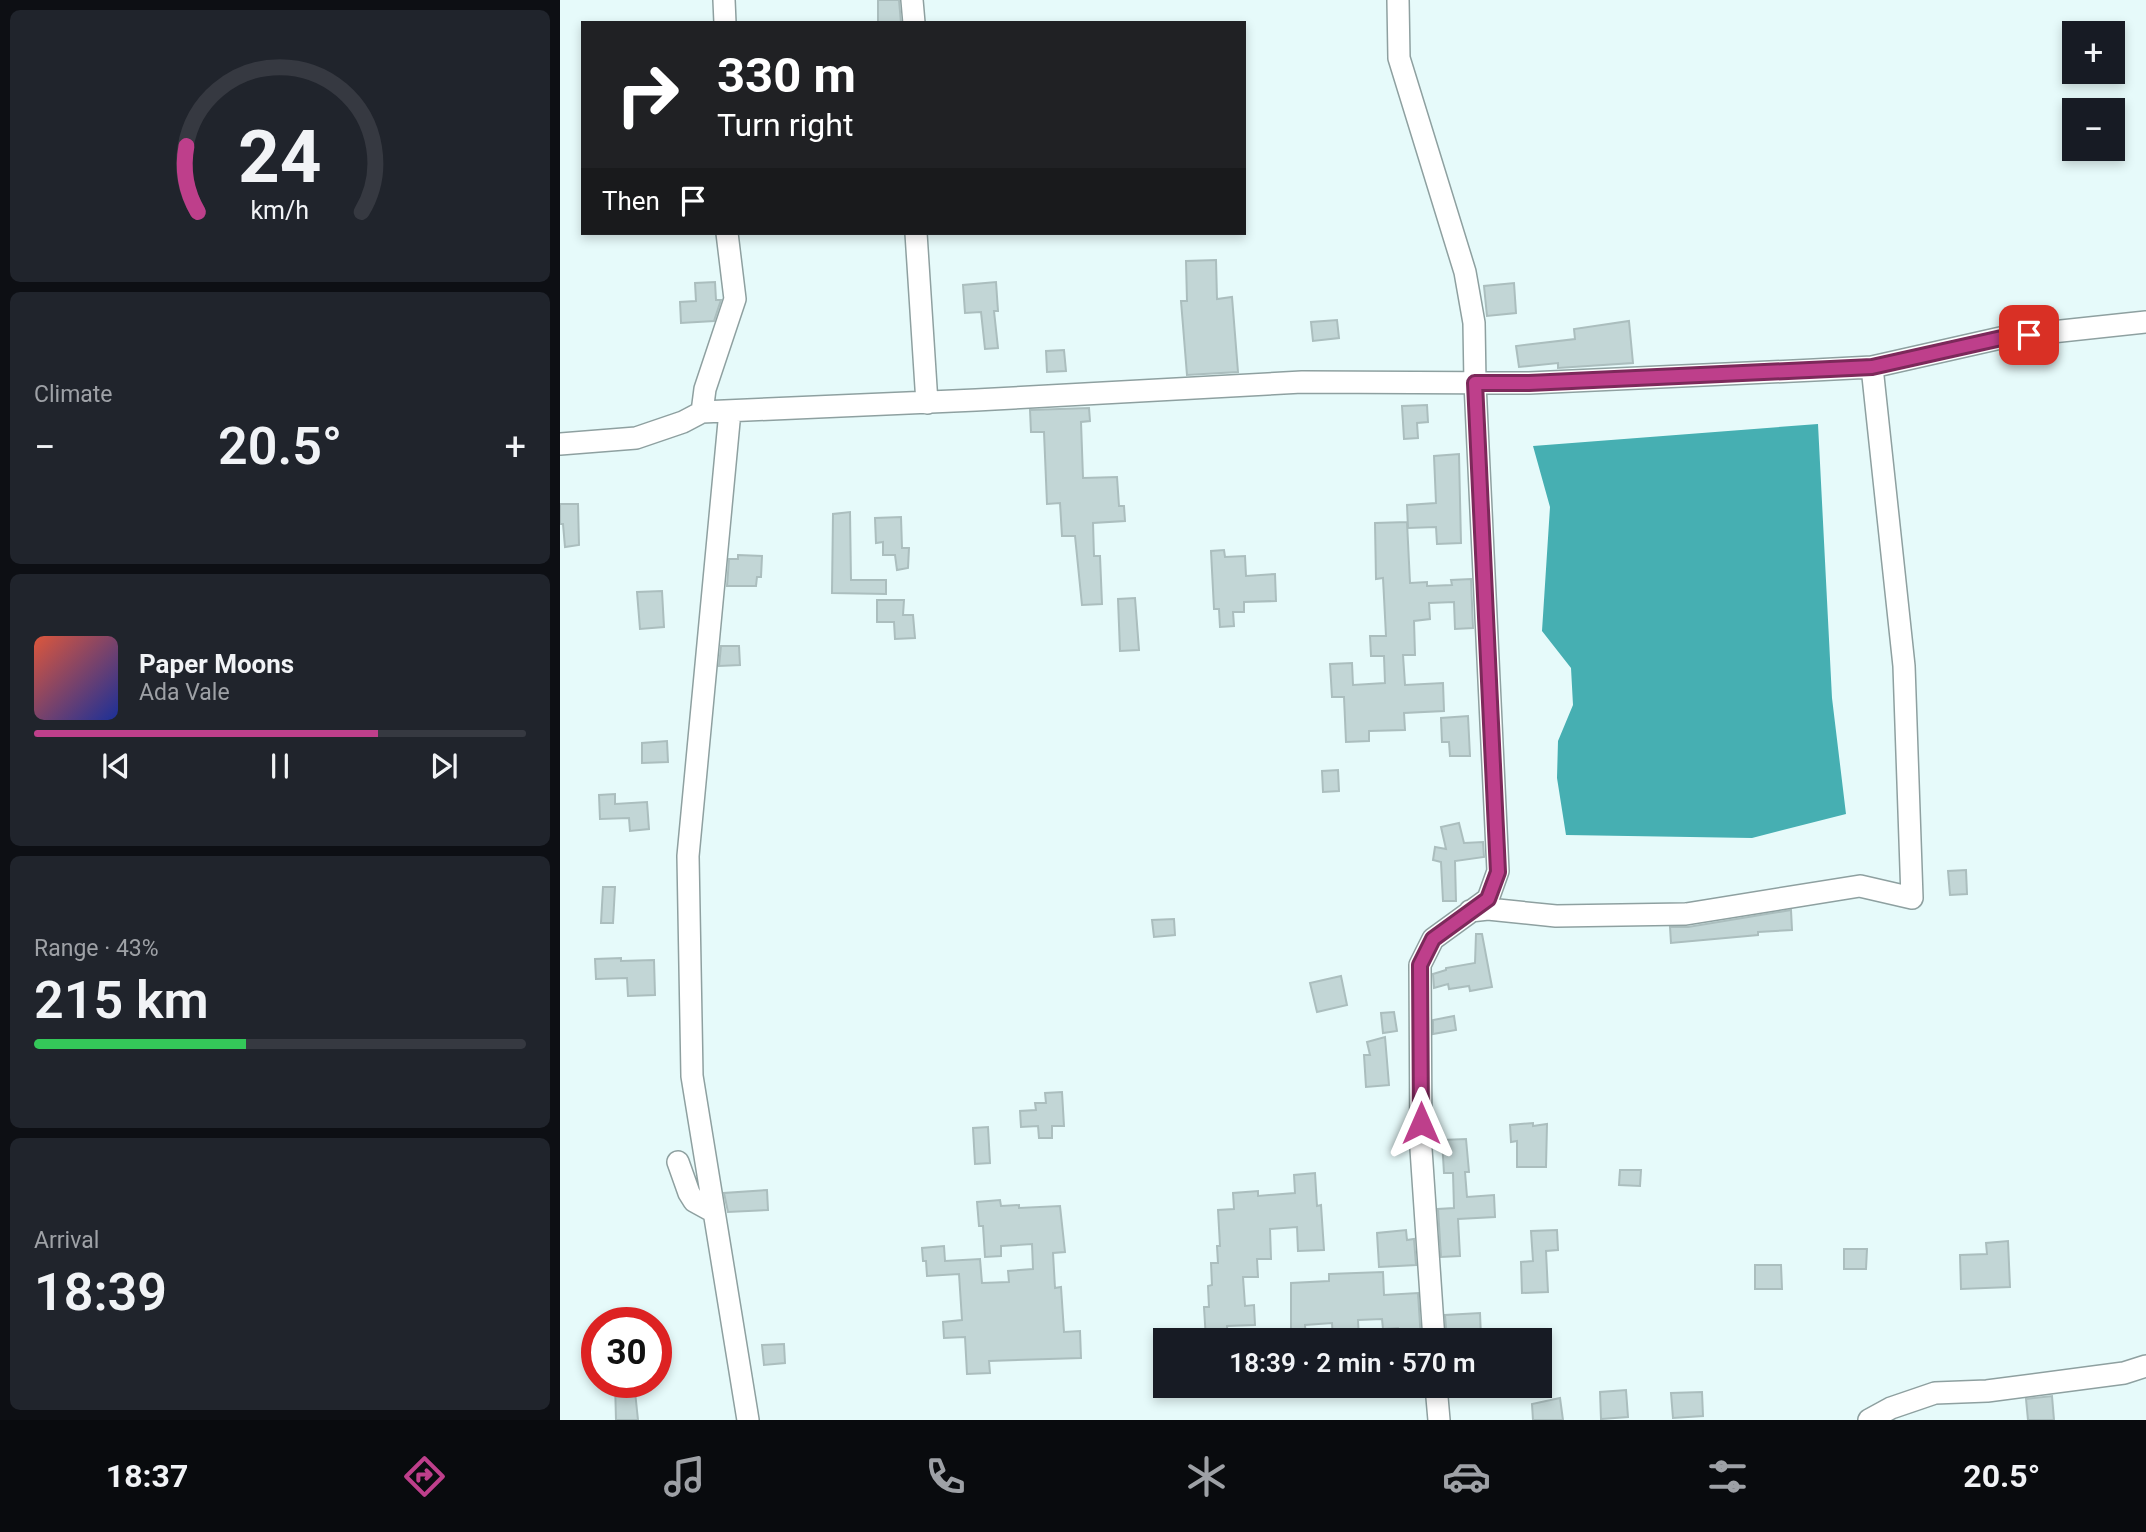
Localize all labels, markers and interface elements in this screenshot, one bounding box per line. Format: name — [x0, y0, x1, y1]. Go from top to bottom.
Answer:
map controls — [2062, 21, 2125, 161]
button: + — [2062, 21, 2125, 84]
text: 330 m — [717, 47, 856, 104]
icon: right — [602, 49, 693, 140]
button: − — [2062, 98, 2125, 161]
text: Turn right — [717, 106, 853, 144]
text: 24 — [238, 114, 322, 200]
icon: arrive — [674, 182, 712, 220]
text: Then — [602, 186, 660, 216]
text: km/h — [251, 196, 309, 225]
pin — [1999, 305, 2059, 365]
icon: arrive — [2010, 316, 2048, 354]
text: Climate — [34, 381, 113, 408]
text: 20.5° — [218, 416, 342, 477]
text: − — [34, 425, 56, 469]
text: + — [504, 425, 526, 469]
text: Paper Moons — [139, 649, 294, 679]
text: Ada Vale — [139, 679, 230, 706]
icon: previous — [97, 747, 135, 785]
icon: pause — [261, 747, 299, 785]
icon: next — [425, 747, 463, 785]
text: Range · 43% — [34, 935, 159, 962]
text: 215 km — [34, 970, 209, 1031]
position arrow — [1384, 1086, 1458, 1160]
text: Arrival — [34, 1227, 99, 1254]
text: 18:39 — [34, 1262, 167, 1323]
speed limit sign: 30 — [581, 1307, 672, 1398]
text: 18:39 · 2 min · 570 m — [1229, 1348, 1476, 1378]
icon: directions — [400, 1452, 449, 1501]
icon: music — [660, 1452, 709, 1501]
icon: phone — [921, 1452, 970, 1501]
icon: climate — [1182, 1452, 1231, 1501]
icon: car — [1442, 1452, 1491, 1501]
icon: filters — [1703, 1452, 1752, 1501]
text: 18:37 — [106, 1457, 188, 1495]
text: 20.5° — [1963, 1457, 2040, 1495]

